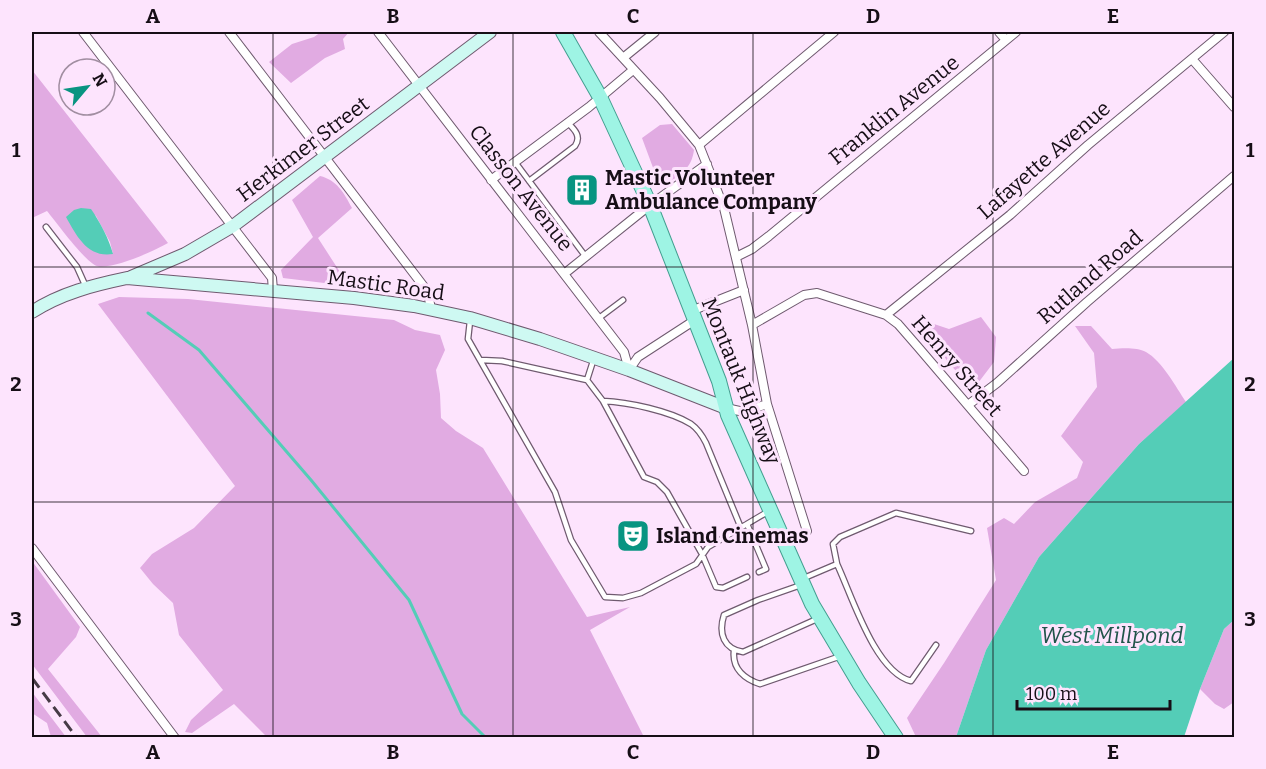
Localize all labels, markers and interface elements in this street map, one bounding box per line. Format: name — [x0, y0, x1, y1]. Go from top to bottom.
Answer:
text: A — [146, 4, 161, 28]
text: B — [387, 4, 400, 28]
text: C — [627, 4, 639, 28]
text: D — [866, 4, 880, 28]
text: E — [1107, 4, 1119, 28]
street label: Franklin Avenue — [824, 50, 964, 170]
north arrow — [57, 57, 117, 117]
text: N — [88, 70, 111, 90]
street label: Herkimer Street — [232, 91, 375, 207]
street label: Lafayette Avenue — [972, 95, 1116, 225]
street label: Classon Avenue — [463, 119, 579, 257]
text: 1 — [12, 138, 21, 162]
text: 1 — [1246, 138, 1255, 162]
place label: Mastic Volunteer Ambulance Company — [605, 165, 817, 215]
building icon: Mastic Volunteer Ambulance Company — [564, 172, 600, 208]
street label: Rutland Road — [1032, 224, 1148, 330]
street label: Mastic Road — [326, 264, 446, 306]
street label: Montauk Highway — [696, 294, 787, 469]
street label: Henry Street — [906, 310, 1008, 422]
text: 2 — [10, 372, 22, 396]
text: 2 — [1244, 372, 1256, 396]
theatre icon: Island Cinemas — [615, 518, 651, 554]
place label: Island Cinemas — [656, 523, 809, 549]
text: 3 — [10, 607, 22, 631]
text: 3 — [1244, 607, 1256, 631]
water label: West Millpond — [1040, 622, 1184, 649]
scale bar — [1017, 673, 1170, 711]
text: 100 m — [1026, 683, 1077, 705]
text: A — [146, 740, 161, 764]
text: B — [387, 740, 400, 764]
text: C — [627, 740, 639, 764]
text: D — [866, 740, 880, 764]
text: E — [1107, 740, 1119, 764]

